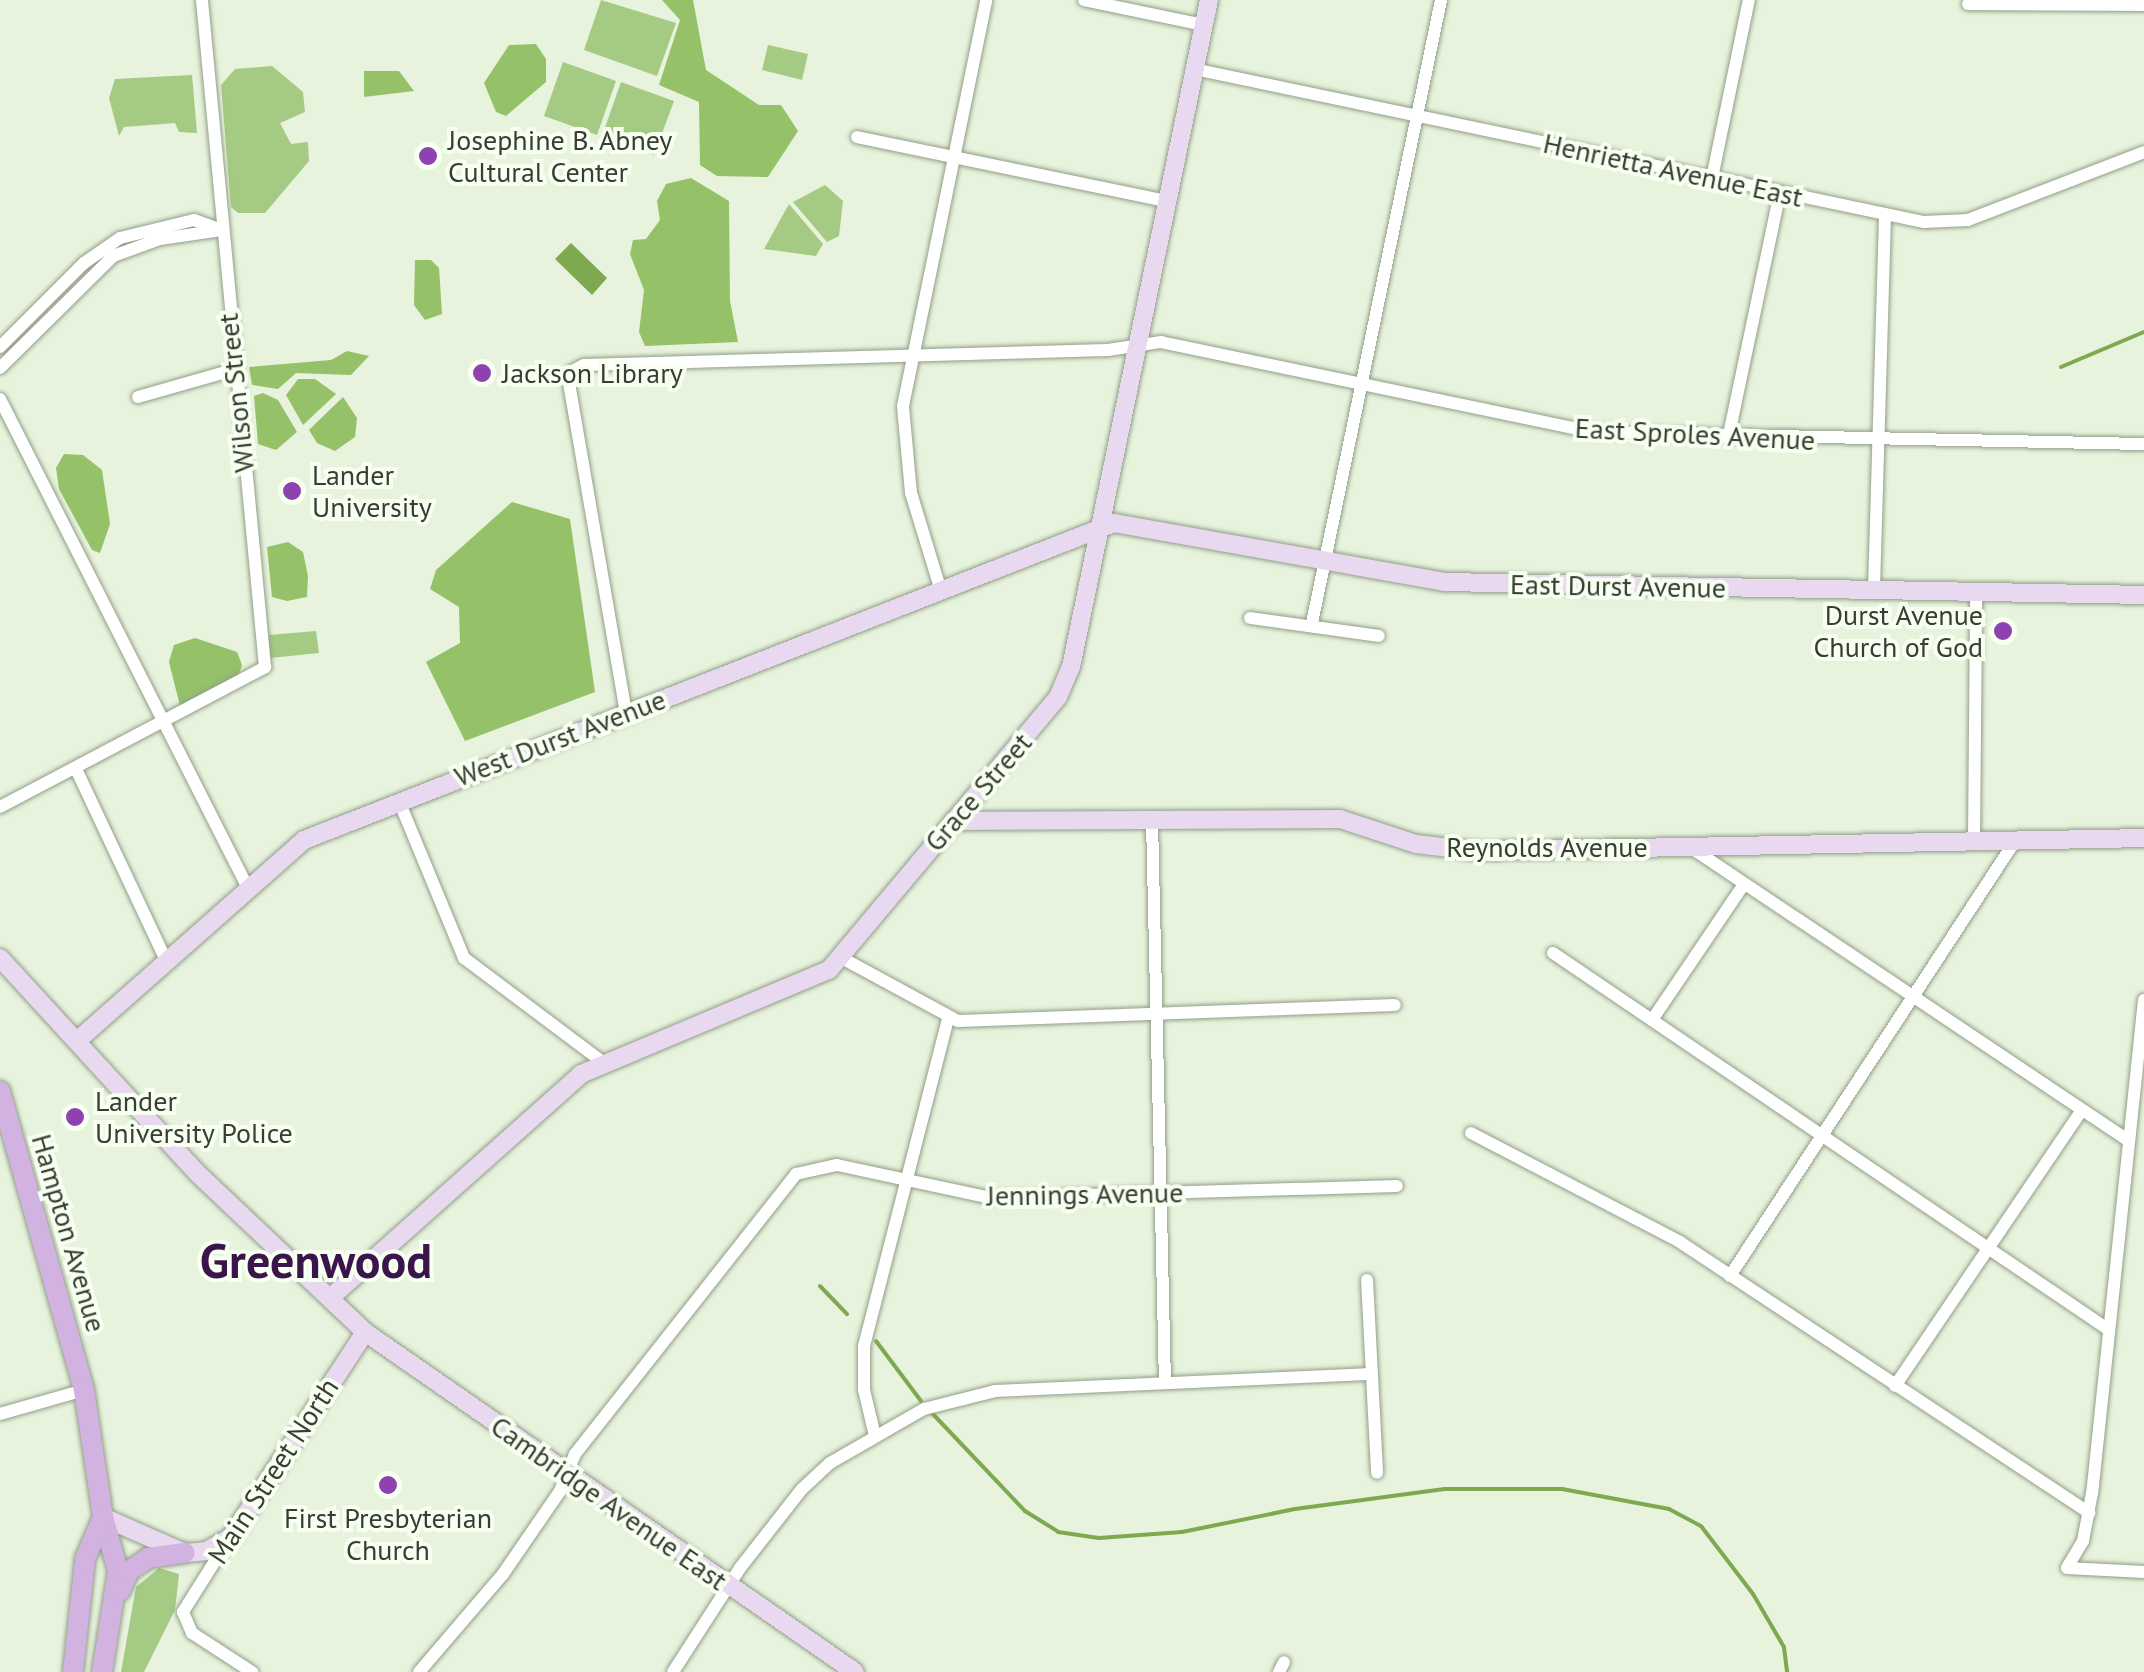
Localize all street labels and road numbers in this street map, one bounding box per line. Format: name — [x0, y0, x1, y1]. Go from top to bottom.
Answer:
street label: Henrietta Avenue East — [1540, 126, 1806, 214]
street label: Wilson Street — [211, 312, 261, 474]
street label: East Sproles Avenue — [1574, 411, 1816, 457]
street label: East Durst Avenue — [1509, 567, 1727, 605]
street label: West Durst Avenue — [449, 682, 671, 794]
street label: Grace Street — [918, 726, 1038, 858]
street label: Reynolds Avenue — [1446, 830, 1648, 864]
street label: Hampton Avenue — [25, 1130, 113, 1336]
street label: Jennings Avenue — [986, 1175, 1184, 1213]
street label: Main Street North — [201, 1372, 345, 1570]
street label: Cambridge Avenue East — [484, 1409, 734, 1597]

